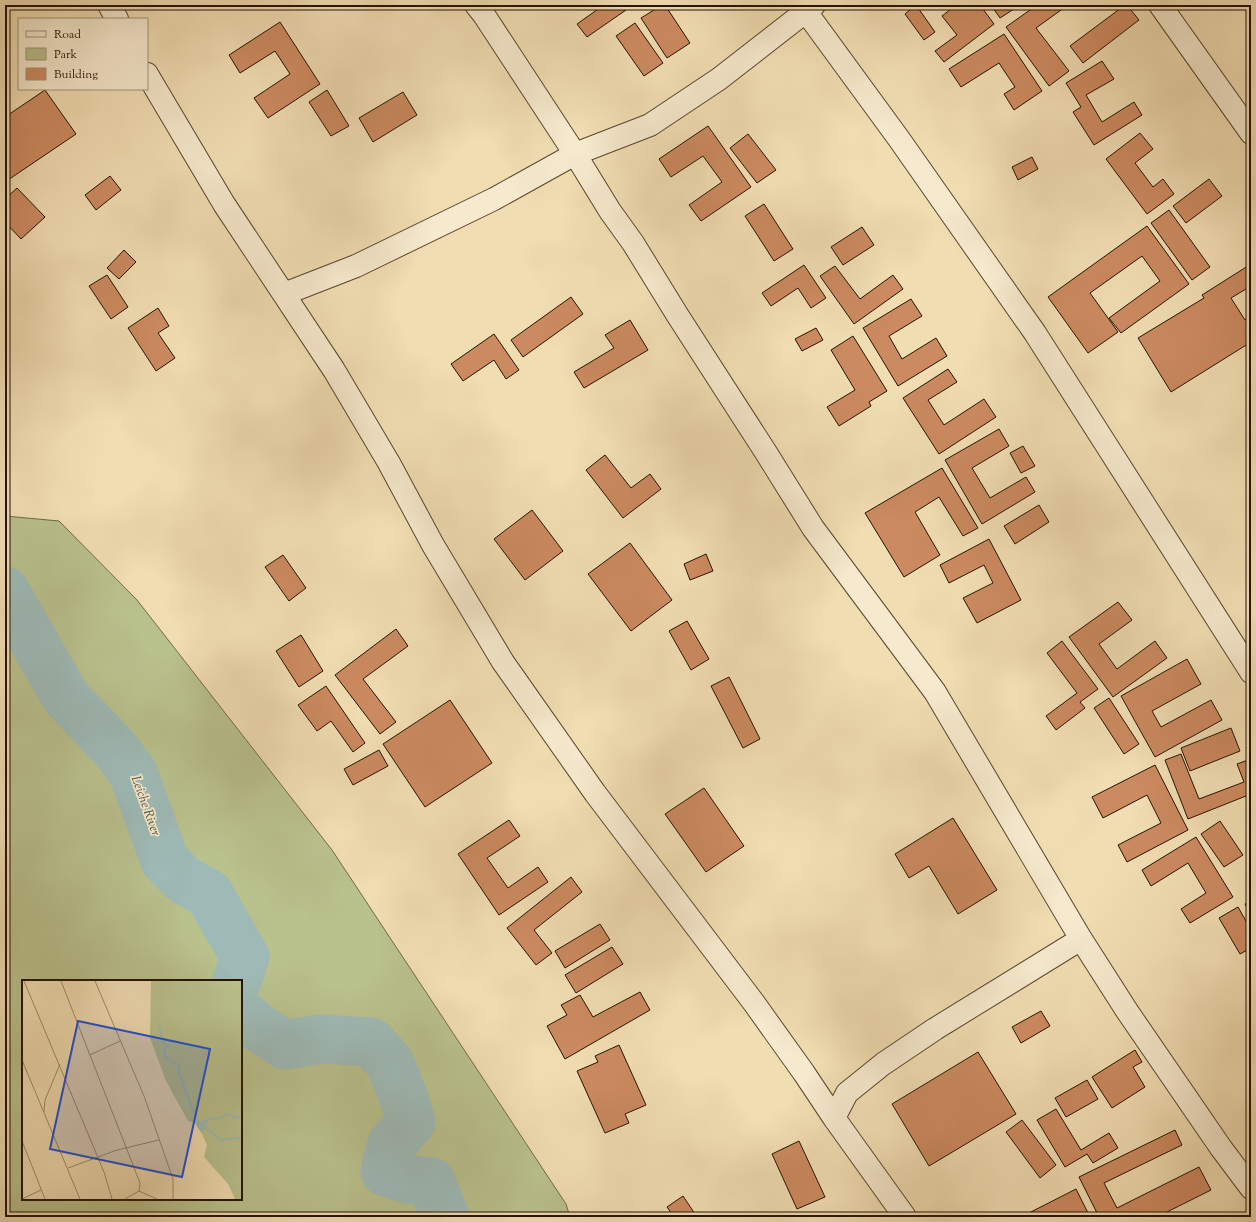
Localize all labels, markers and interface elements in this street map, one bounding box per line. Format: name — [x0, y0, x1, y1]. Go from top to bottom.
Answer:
legend — [18, 18, 148, 90]
text: Road — [54, 26, 81, 44]
text: Park — [54, 46, 77, 64]
text: Building — [54, 66, 98, 84]
water label: Leiche River — [126, 774, 164, 839]
inset map — [22, 980, 242, 1200]

